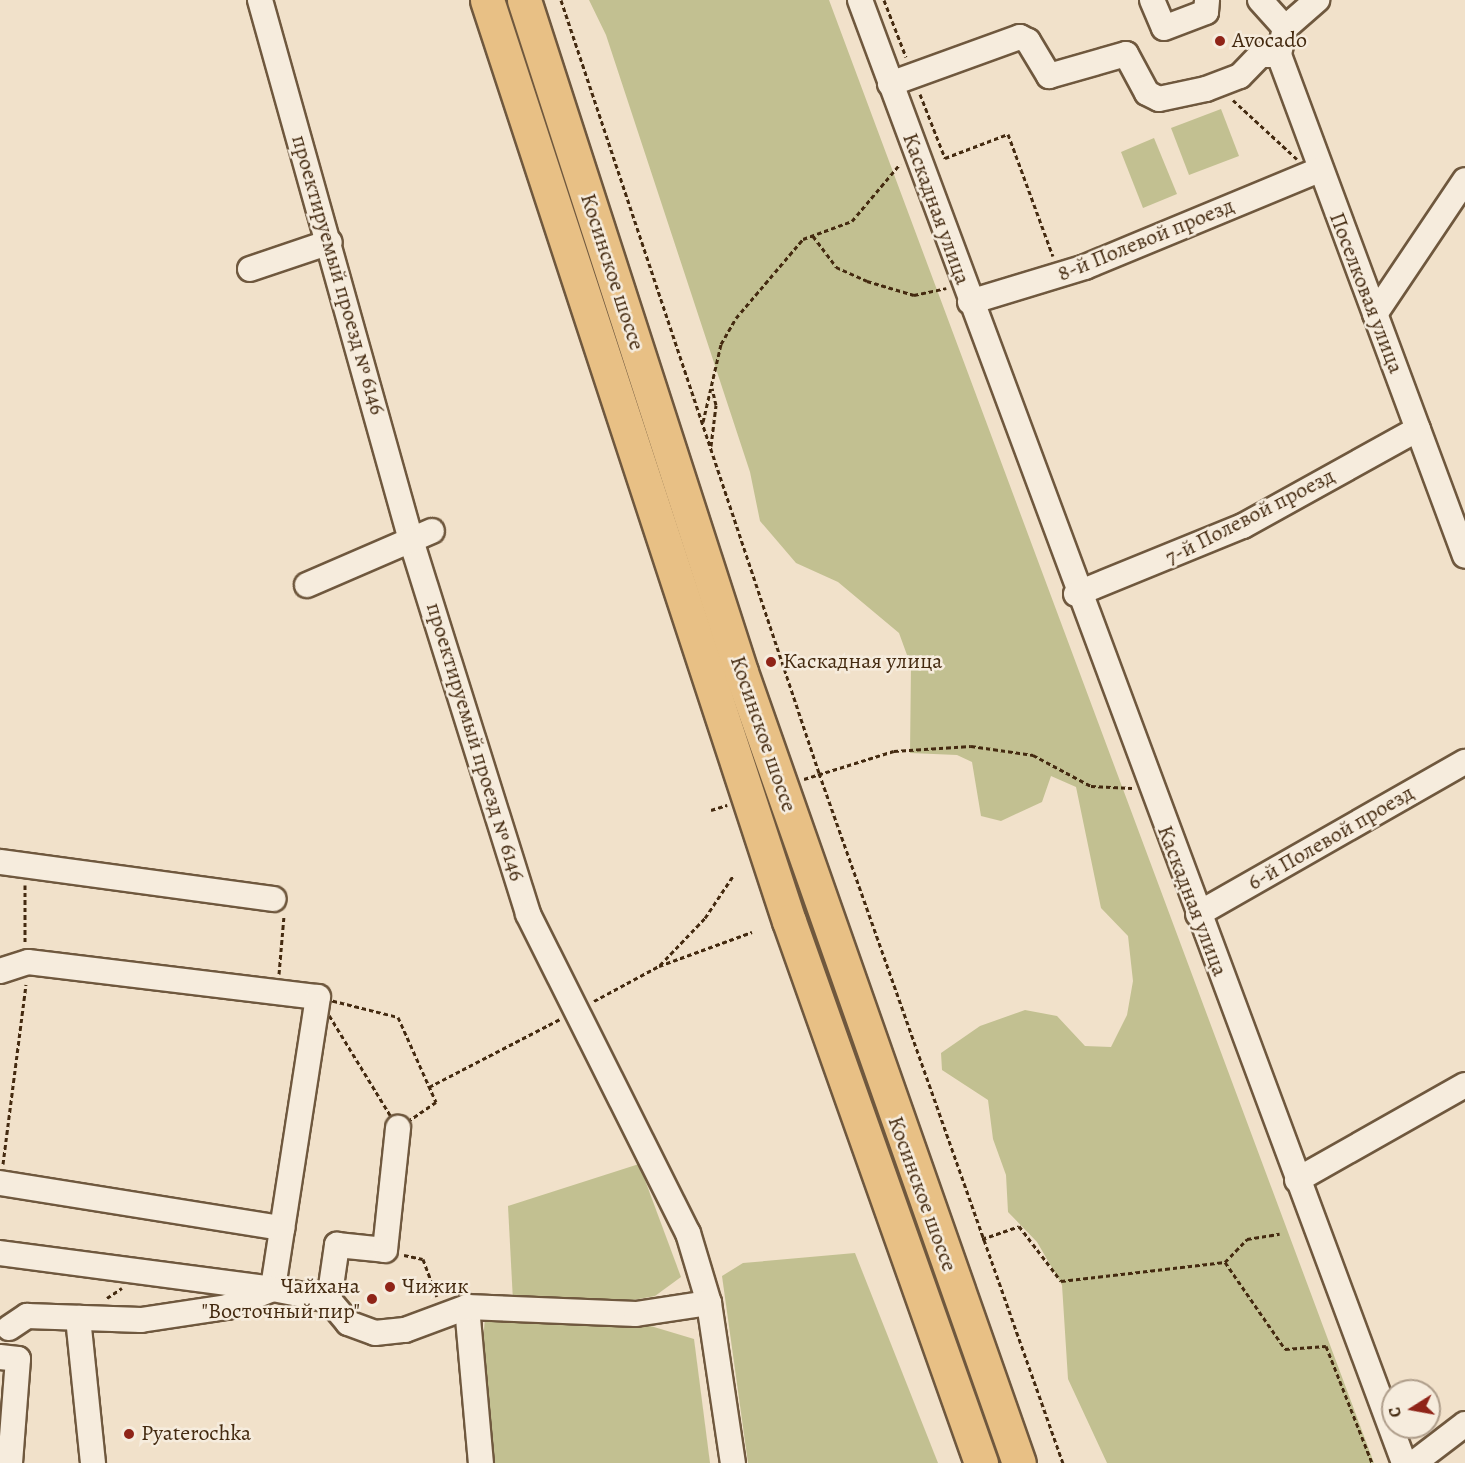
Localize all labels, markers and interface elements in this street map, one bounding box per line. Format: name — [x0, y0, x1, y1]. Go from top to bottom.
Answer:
place label: Avocado — [1232, 28, 1307, 54]
marker: Avocado — [1213, 34, 1227, 48]
street label: Каскадная улица — [896, 130, 976, 288]
street label: проектируемый проезд № 6146 — [285, 132, 391, 418]
street label: Косинское шоссе — [574, 190, 650, 354]
street label: 8-й Полевой проезд — [1054, 193, 1238, 287]
street label: Поселковая улица — [1323, 209, 1409, 377]
street label: 7-й Полевой проезд — [1161, 463, 1339, 571]
street label: проектируемый проезд № 6146 — [420, 600, 530, 884]
place label: Каскадная улица — [783, 649, 942, 675]
street label: Косинское шоссе — [724, 652, 802, 816]
marker: Каскадная улица — [764, 655, 778, 669]
street label: 6-й Полевой проезд — [1243, 780, 1419, 896]
street label: Каскадная улица — [1151, 822, 1233, 980]
street label: Косинское шоссе — [882, 1113, 962, 1275]
place label: Чайхана "Восточный пир" — [202, 1273, 360, 1324]
place label: Чижик — [402, 1274, 469, 1300]
marker: Чижик — [383, 1280, 397, 1294]
marker: Чайхана "Восточный пир" — [365, 1292, 379, 1306]
north arrow — [1381, 1379, 1441, 1439]
text: С — [1384, 1405, 1407, 1419]
place label: Pyaterochka — [141, 1421, 251, 1447]
marker: Pyaterochka — [122, 1427, 136, 1441]

